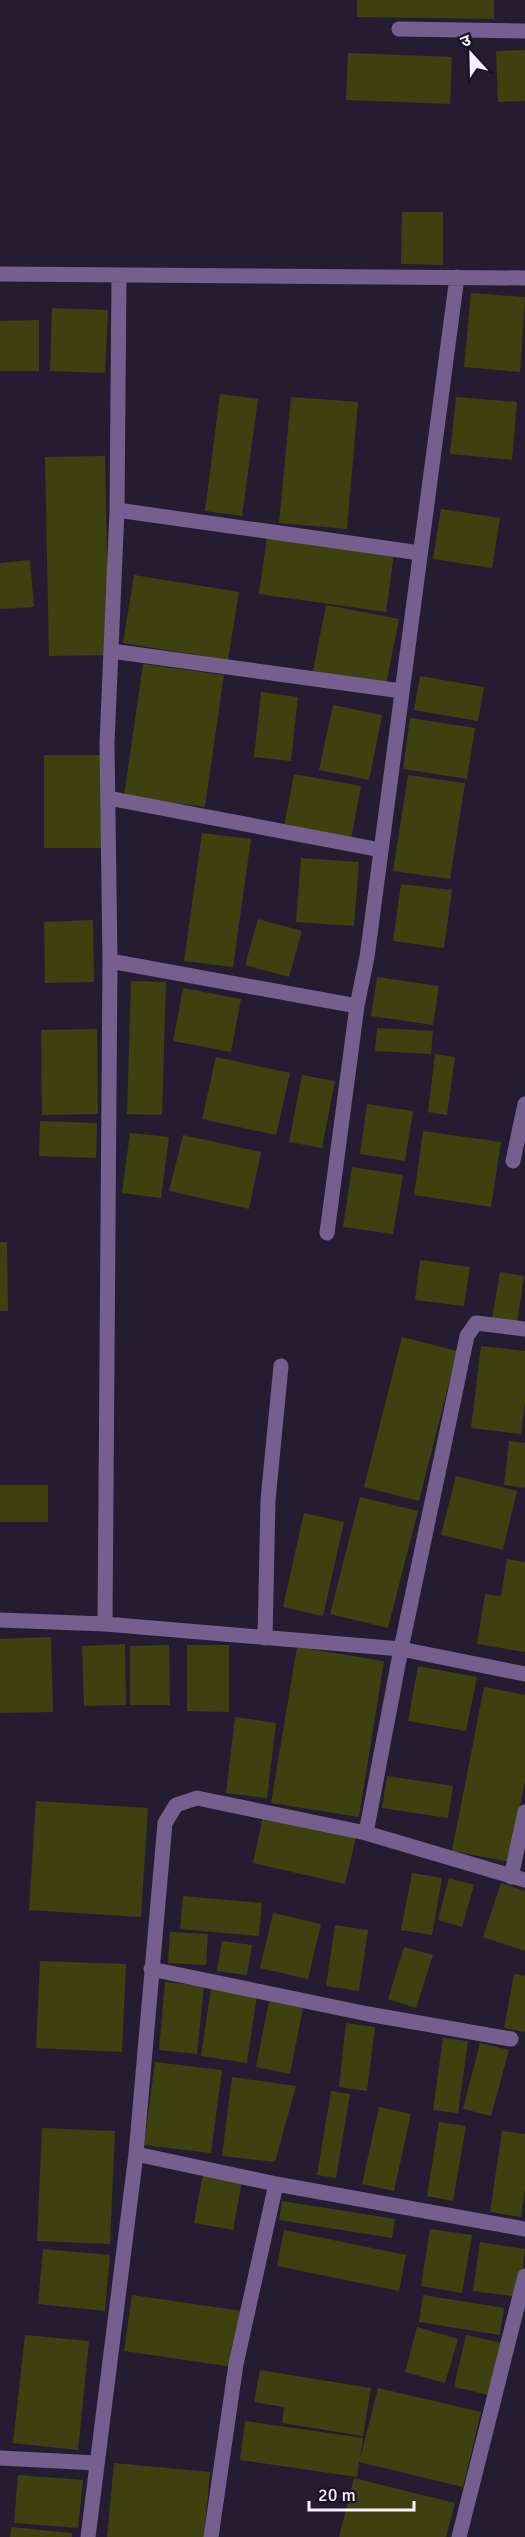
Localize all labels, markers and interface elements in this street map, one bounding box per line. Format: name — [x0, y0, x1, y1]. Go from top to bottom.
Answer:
north arrow — [441, 24, 501, 84]
text: उ — [458, 30, 474, 52]
scale bar — [309, 2474, 414, 2512]
text: 20 m — [318, 2484, 356, 2506]

